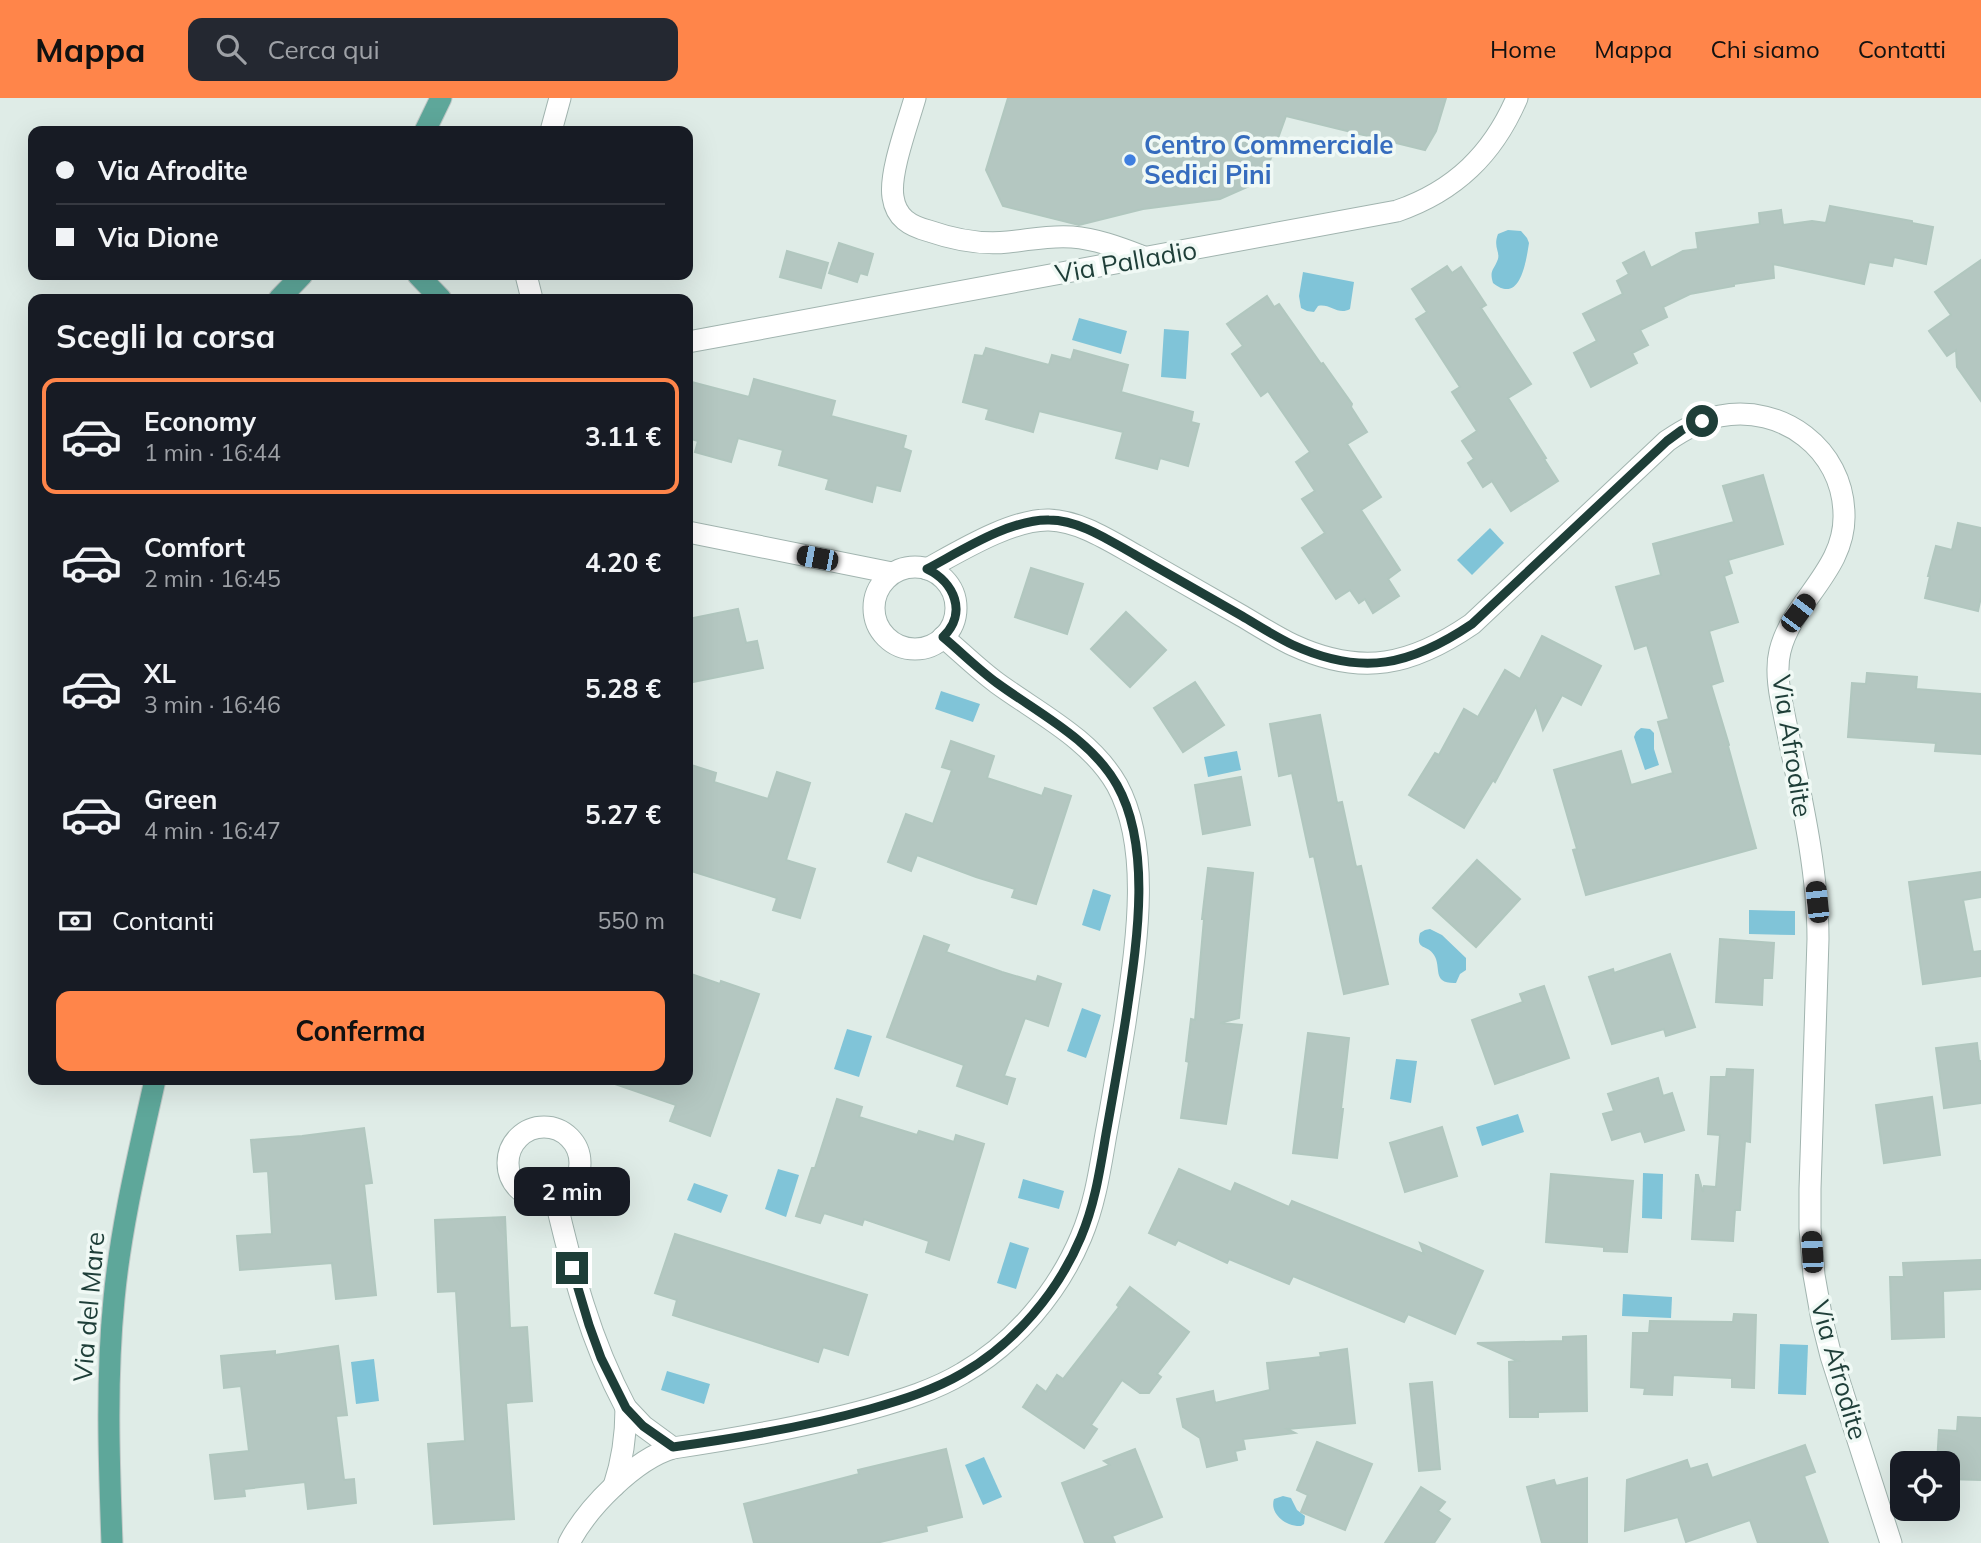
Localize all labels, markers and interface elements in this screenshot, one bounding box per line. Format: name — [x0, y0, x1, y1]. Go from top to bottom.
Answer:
search box — [188, 18, 678, 81]
text: Mappa — [35, 29, 146, 70]
icon: search — [212, 30, 250, 68]
text: Cerca qui — [268, 33, 380, 66]
text: Home — [1490, 34, 1556, 64]
text: Mappa — [1594, 34, 1672, 64]
text: Chi siamo — [1710, 34, 1820, 64]
text: Contatti — [1858, 34, 1946, 64]
place label: Centro Commerciale Sedici Pini — [1144, 128, 1394, 191]
marker: Centro Commerciale Sedici Pini — [1122, 152, 1138, 168]
text: Via Afrodite — [98, 154, 248, 187]
text: Via Dione — [98, 221, 219, 254]
street label: Via Palladio — [1053, 233, 1199, 290]
text: Scegli la corsa — [56, 316, 275, 356]
icon: car — [60, 405, 123, 468]
text: Economy — [144, 405, 256, 438]
route start — [1686, 405, 1718, 437]
text: 3.11 € — [585, 420, 661, 453]
text: 1 min · 16:44 — [144, 438, 281, 467]
icon: car — [60, 531, 123, 594]
text: Comfort — [144, 531, 245, 564]
car — [795, 544, 840, 572]
text: 4.20 € — [585, 546, 661, 579]
text: 2 min · 16:45 — [144, 564, 281, 593]
car — [1777, 590, 1820, 636]
icon: car — [60, 657, 123, 720]
text: XL — [144, 657, 176, 690]
text: 5.28 € — [585, 672, 661, 705]
street label: Via Afrodite — [1765, 672, 1820, 819]
text: 3 min · 16:46 — [144, 690, 281, 719]
icon: car — [60, 783, 123, 846]
text: Green — [144, 783, 217, 816]
text: 5.27 € — [585, 798, 661, 831]
text: 4 min · 16:47 — [144, 816, 281, 845]
car — [1805, 880, 1830, 924]
icon: cash — [56, 902, 94, 940]
text: Contanti — [112, 904, 214, 937]
text: 550 m — [597, 906, 665, 935]
button: Conferma — [56, 991, 665, 1071]
callout: 2 min — [514, 1166, 630, 1216]
text: 2 min — [542, 1177, 602, 1206]
street label: Via del Mare — [65, 1230, 112, 1383]
car — [1801, 1230, 1824, 1274]
route end — [556, 1252, 588, 1284]
street label: Via Afrodite — [1804, 1296, 1875, 1443]
map controls — [1890, 1451, 1960, 1521]
button: locate — [1890, 1451, 1960, 1521]

